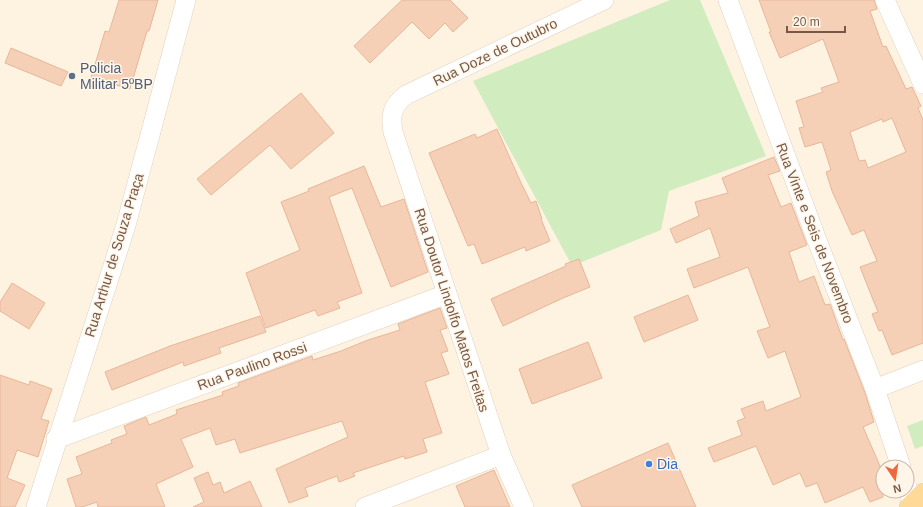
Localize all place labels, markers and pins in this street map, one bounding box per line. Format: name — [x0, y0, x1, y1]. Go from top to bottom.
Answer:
place label: Policia Militar 5ºBP — [80, 60, 153, 92]
marker: Policia Militar 5ºBP — [67, 71, 77, 81]
place label: Dia — [657, 456, 678, 472]
marker: Dia — [644, 459, 654, 469]

